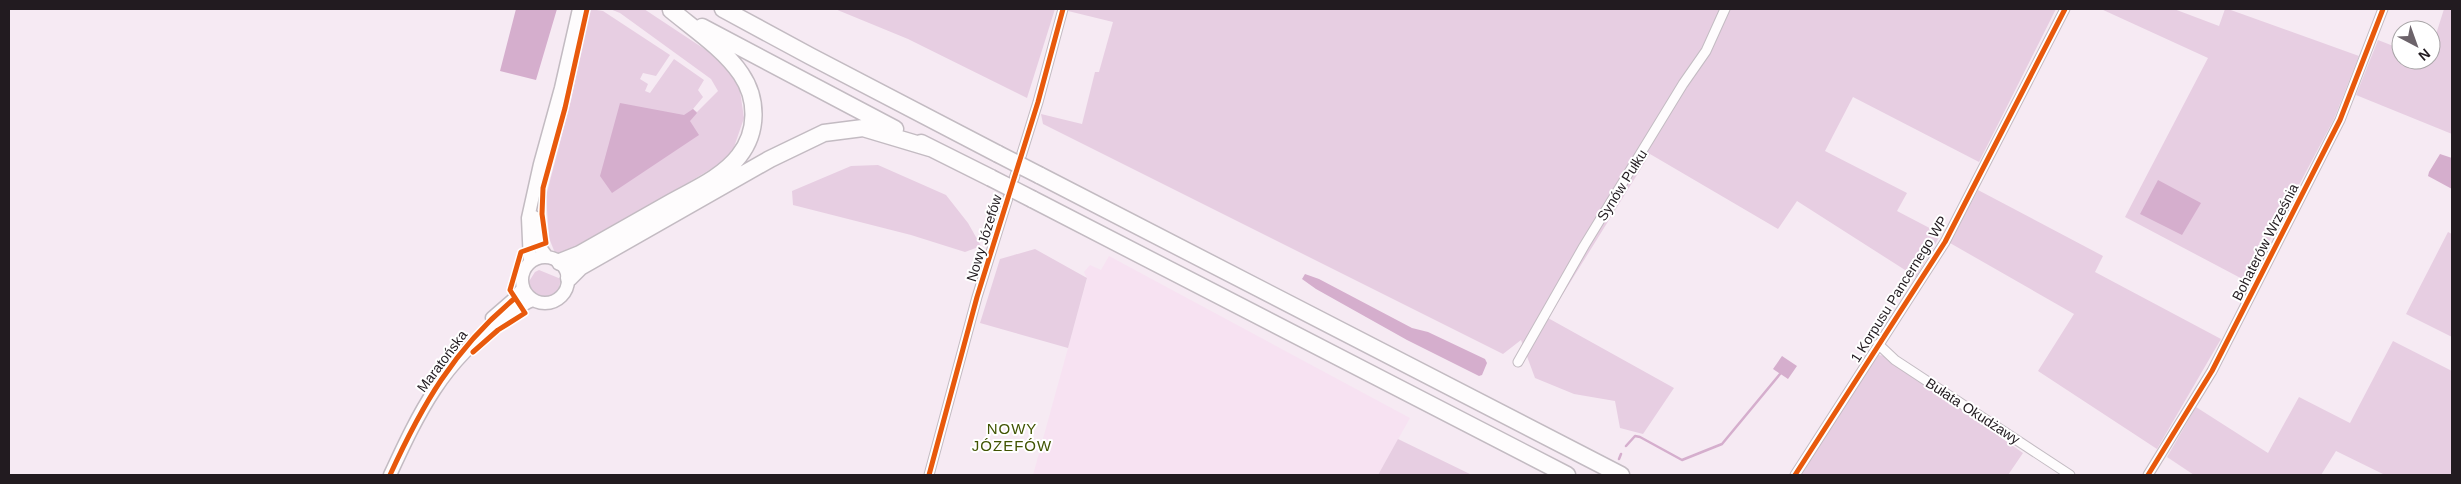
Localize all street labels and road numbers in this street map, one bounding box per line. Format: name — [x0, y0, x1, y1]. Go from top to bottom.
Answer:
street label: Synów Pułku — [1594, 146, 1650, 224]
street label: Bohaterów Września — [2229, 181, 2301, 303]
street label: Nowy Józefów — [963, 192, 1005, 283]
street label: 1 Korpusu Pancernego WP — [1847, 213, 1951, 365]
street label: Maratońska — [414, 327, 471, 395]
street label: Bułata Okudżawy — [1923, 375, 2023, 447]

